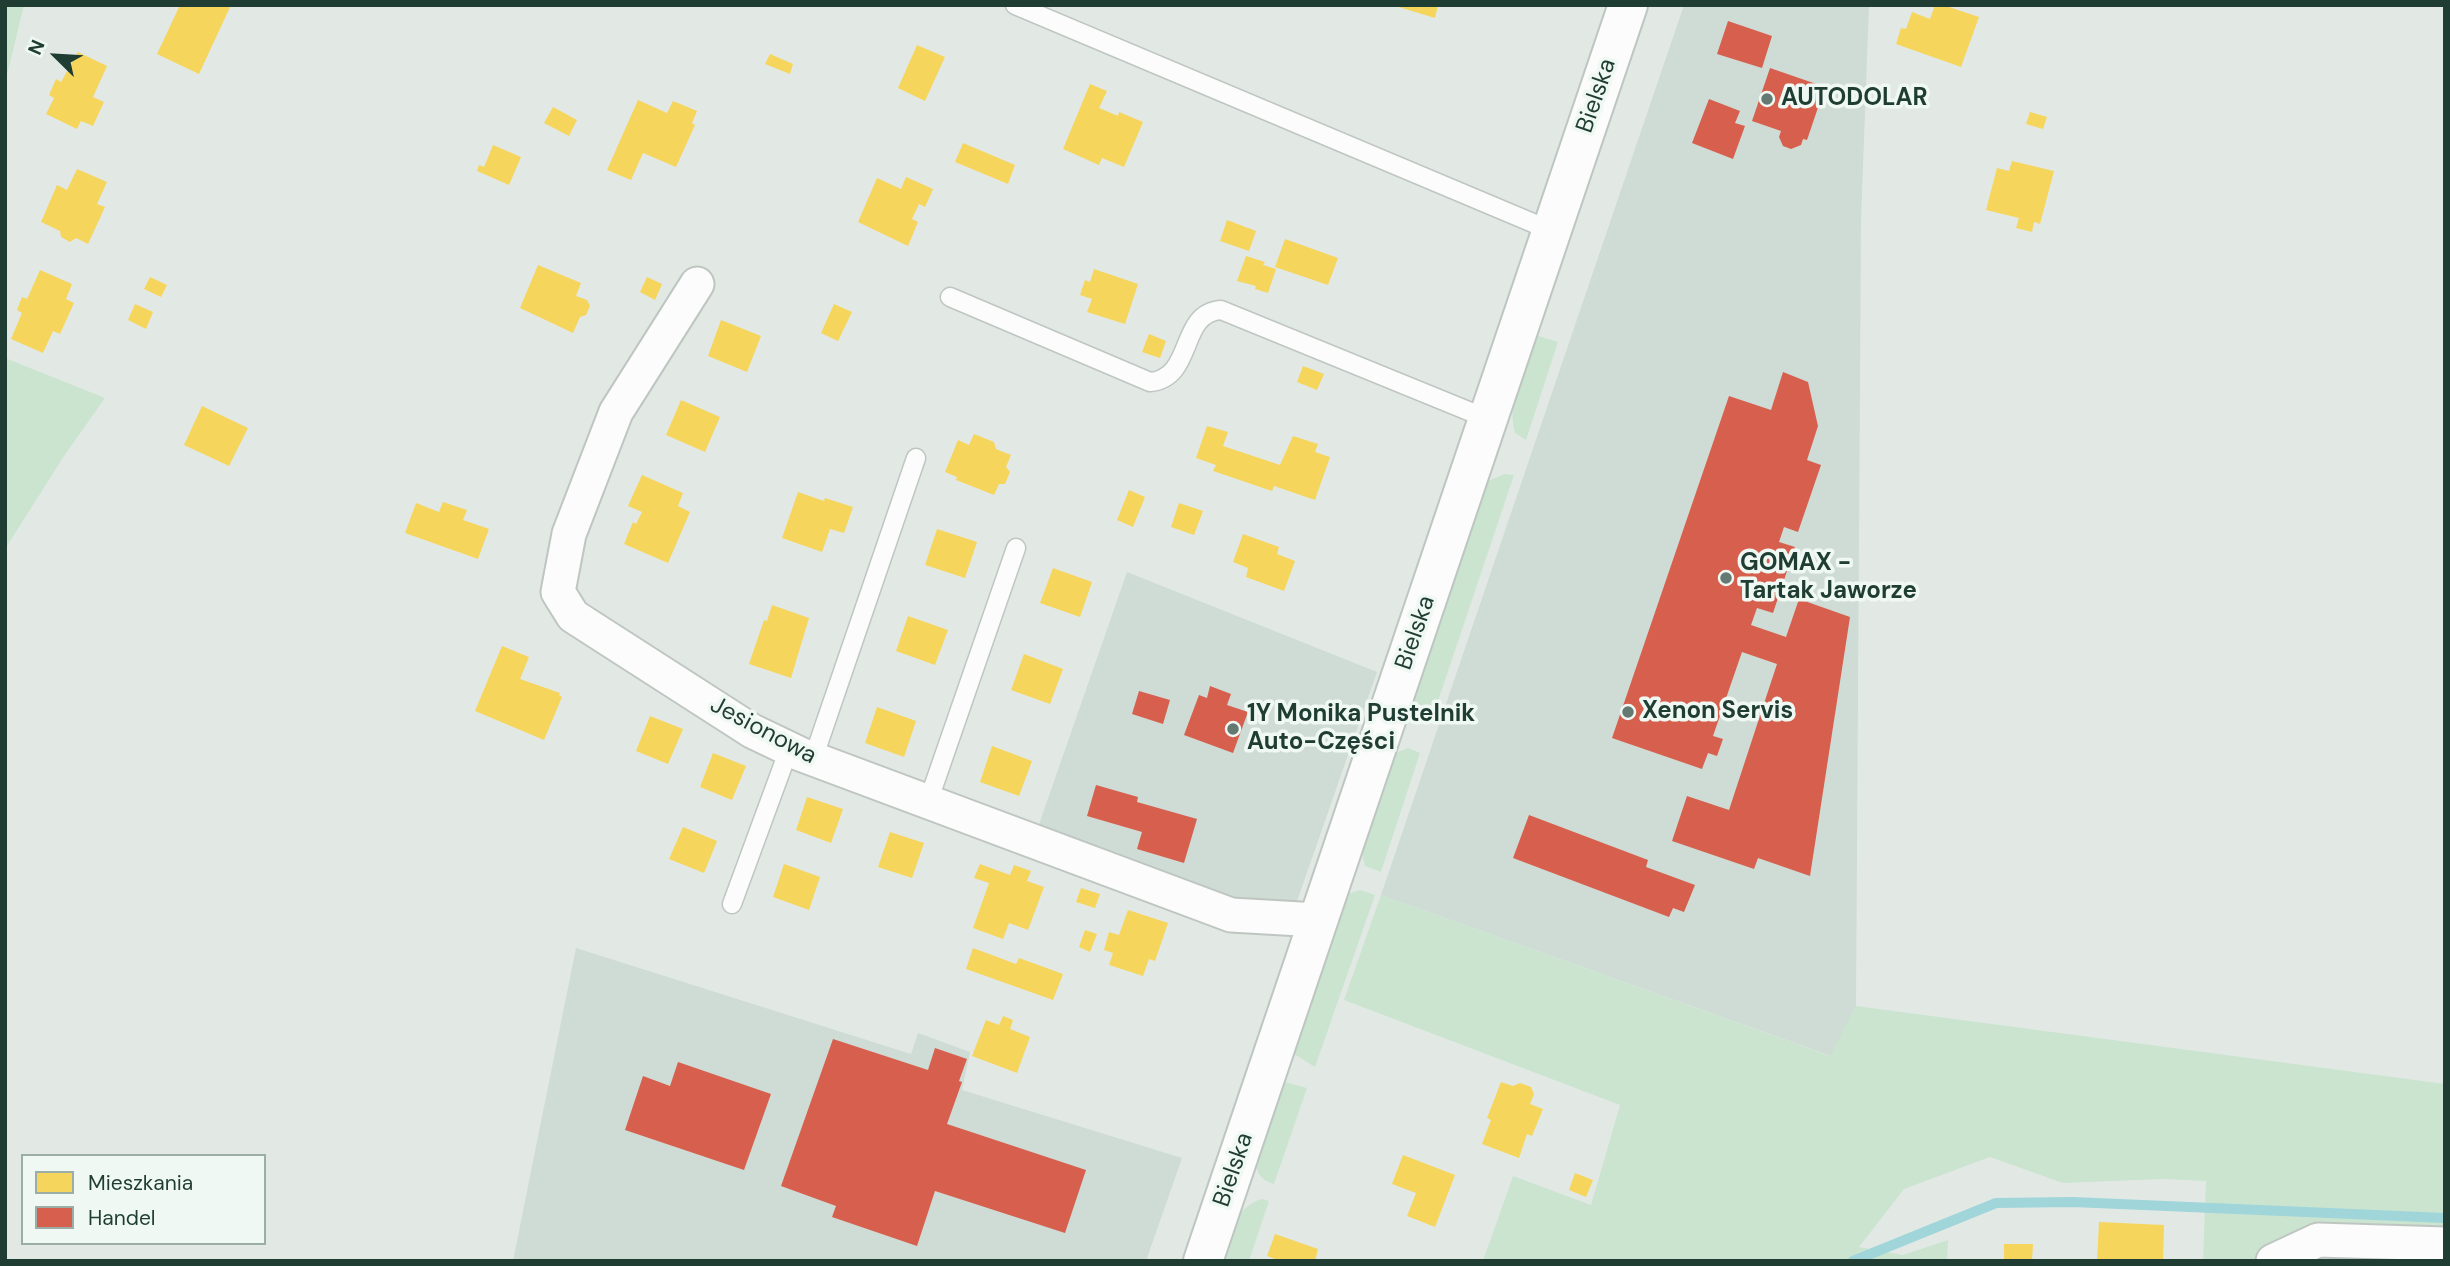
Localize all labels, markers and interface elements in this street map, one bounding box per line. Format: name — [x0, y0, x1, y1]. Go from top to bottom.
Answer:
north arrow — [21, 21, 91, 91]
text: N — [22, 36, 51, 59]
street label: Bielska — [1571, 55, 1623, 137]
place label: AUTODOLAR — [1781, 85, 1928, 113]
marker: AUTODOLAR — [1759, 91, 1775, 107]
place label: GOMAX - Tartak Jaworze — [1740, 550, 1917, 606]
marker: GOMAX - Tartak Jaworze — [1718, 570, 1734, 586]
street label: Bielska — [1390, 592, 1442, 674]
street label: Jesionowa — [705, 691, 821, 771]
place label: Xenon Servis — [1642, 698, 1793, 726]
place label: 1Y Monika Pustelnik Auto-Części — [1247, 701, 1475, 757]
marker: Xenon Servis — [1620, 704, 1636, 720]
marker: 1Y Monika Pustelnik Auto-Części — [1225, 721, 1241, 737]
street label: Bielska — [1208, 1129, 1260, 1211]
legend — [21, 1154, 266, 1245]
text: Mieszkania — [88, 1169, 193, 1197]
text: Handel — [88, 1204, 156, 1232]

